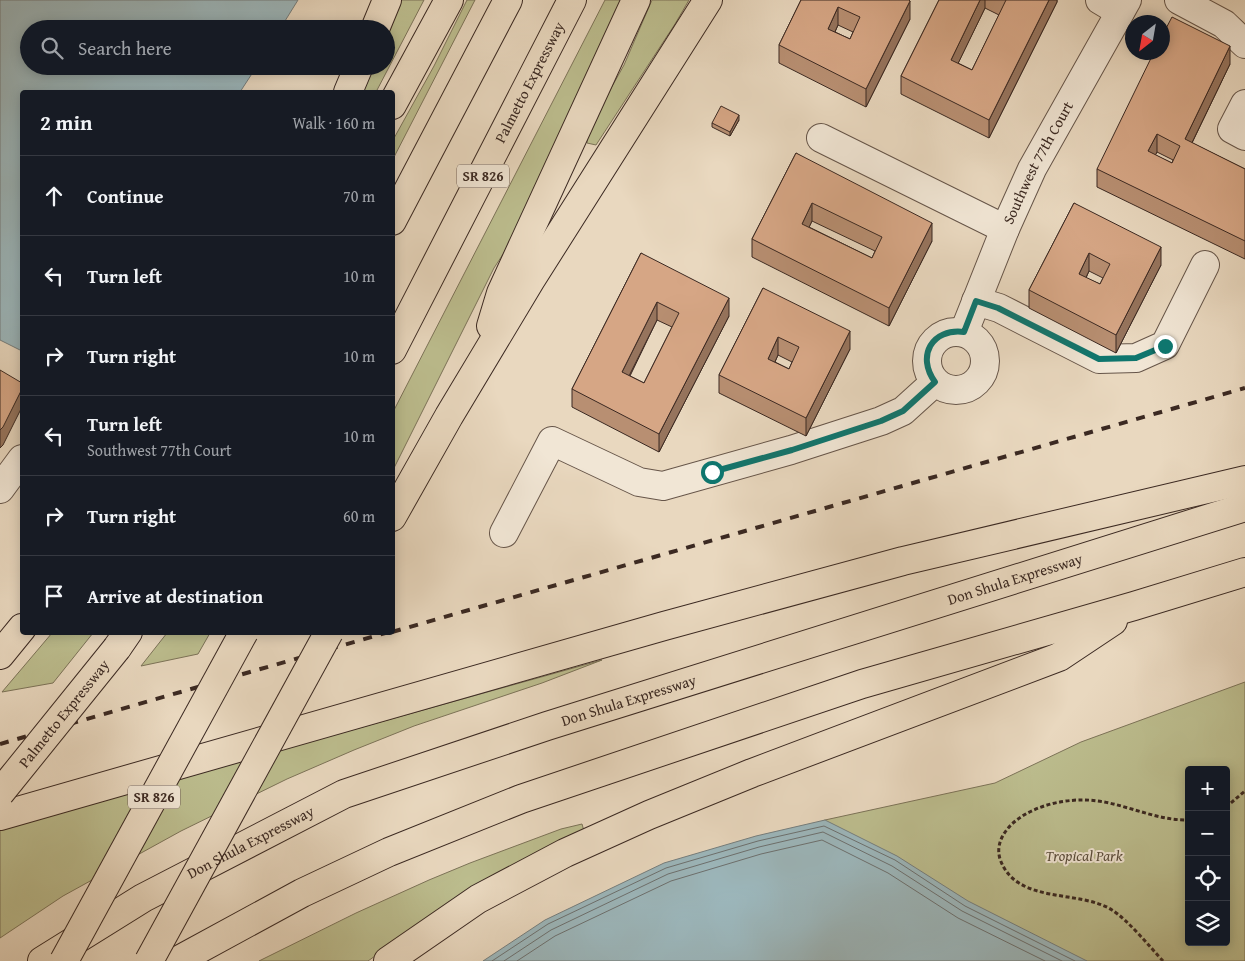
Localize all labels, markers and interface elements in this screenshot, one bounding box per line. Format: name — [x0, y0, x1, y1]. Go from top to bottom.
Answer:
north arrow — [1125, 15, 1170, 60]
street label: Palmetto Expressway — [489, 17, 569, 146]
search box — [20, 20, 395, 75]
icon: search — [38, 34, 66, 62]
text: Search here — [78, 34, 172, 62]
street label: Southwest 77th Court — [998, 97, 1078, 227]
text: 2 min — [40, 107, 92, 138]
text: Walk · 160 m — [292, 111, 375, 135]
road number: SR 826 — [457, 165, 509, 188]
icon: ahead — [40, 182, 68, 210]
text: Continue — [87, 182, 164, 210]
text: 70 m — [343, 184, 375, 208]
icon: left — [40, 262, 68, 290]
text: Turn left — [87, 262, 162, 290]
text: 10 m — [343, 264, 375, 288]
route end — [1154, 335, 1177, 358]
icon: right — [40, 342, 68, 370]
text: Turn right — [87, 342, 176, 370]
text: 10 m — [343, 344, 375, 368]
text: Turn left — [87, 410, 162, 438]
icon: left — [40, 422, 68, 450]
text: 10 m — [343, 424, 375, 448]
text: Southwest 77th Court — [87, 438, 232, 462]
route start — [701, 461, 724, 484]
icon: right — [40, 502, 68, 530]
text: Turn right — [87, 502, 176, 530]
text: 60 m — [343, 504, 375, 528]
street label: Don Shula Expressway — [945, 547, 1086, 610]
icon: arrive — [40, 582, 68, 610]
text: Arrive at destination — [87, 582, 263, 610]
street label: Palmetto Expressway — [14, 654, 114, 772]
street label: Don Shula Expressway — [558, 669, 699, 731]
map controls — [1185, 766, 1230, 946]
button: + — [1185, 766, 1230, 811]
road number: SR 826 — [128, 786, 180, 809]
street label: Don Shula Expressway — [183, 800, 318, 884]
button: − — [1185, 811, 1230, 856]
park label: Tropical Park — [1045, 845, 1123, 866]
button: locate — [1185, 856, 1230, 901]
button: layers — [1185, 901, 1230, 946]

